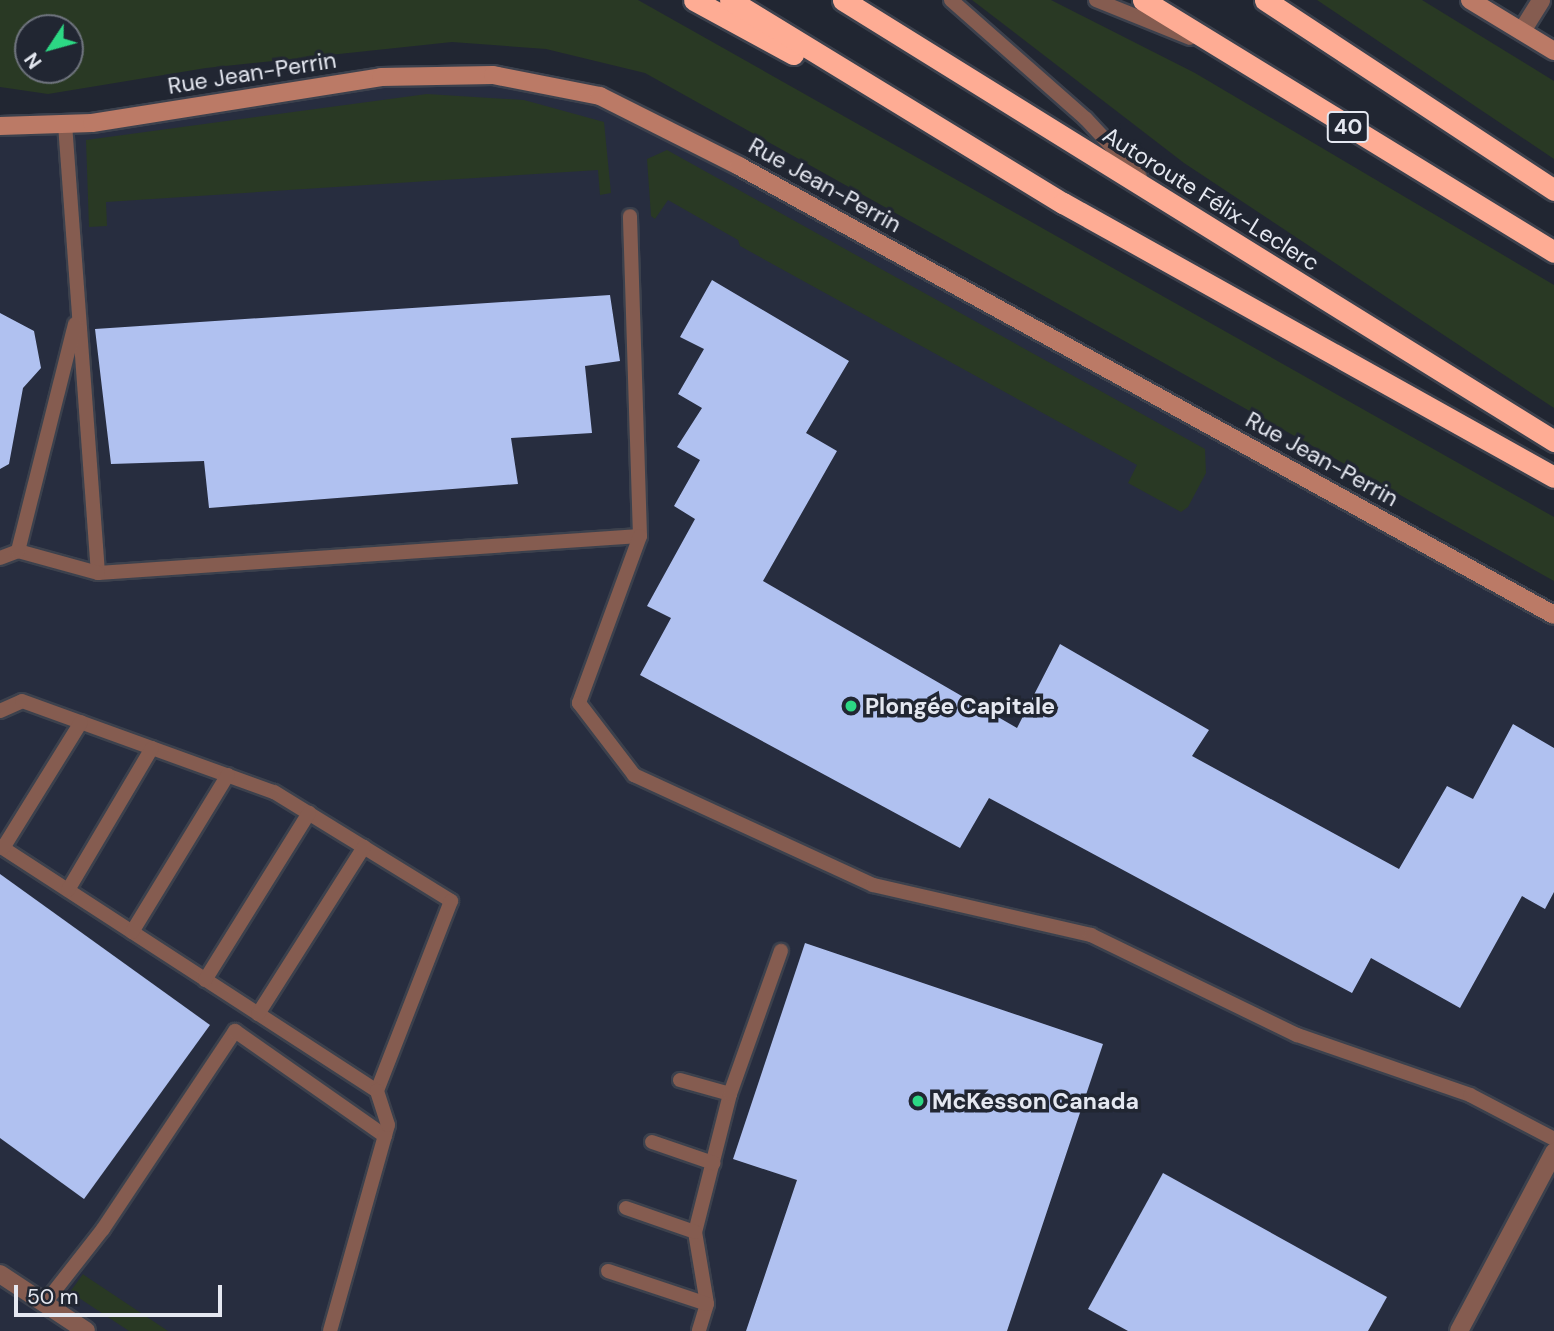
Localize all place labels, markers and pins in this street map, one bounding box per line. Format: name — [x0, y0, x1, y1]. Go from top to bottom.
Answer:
place label: Plongée Capitale — [865, 692, 1055, 720]
marker: Plongée Capitale — [843, 698, 859, 714]
place label: McKesson Canada — [932, 1087, 1139, 1115]
marker: McKesson Canada — [910, 1093, 926, 1109]

